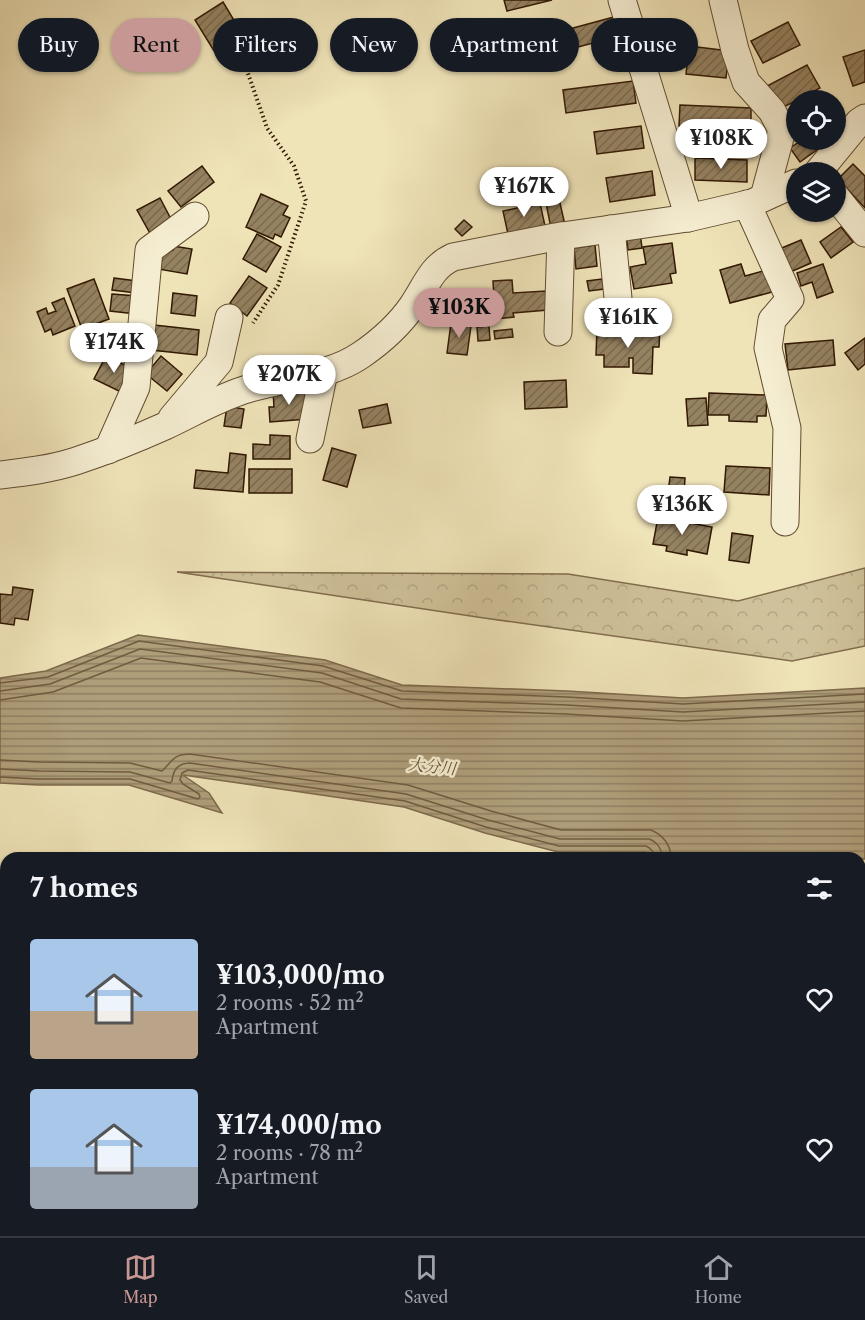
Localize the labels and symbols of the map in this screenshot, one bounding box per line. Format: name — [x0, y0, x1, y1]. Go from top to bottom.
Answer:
pin: ¥108K — [679, 119, 763, 170]
pin: ¥167K — [482, 167, 566, 218]
pin: ¥103K — [417, 288, 501, 339]
pin: ¥161K — [586, 298, 670, 349]
pin: ¥174K — [72, 323, 156, 374]
pin: ¥207K — [247, 355, 331, 406]
pin: ¥136K — [640, 485, 724, 536]
water label: 大分川 — [407, 754, 459, 779]

